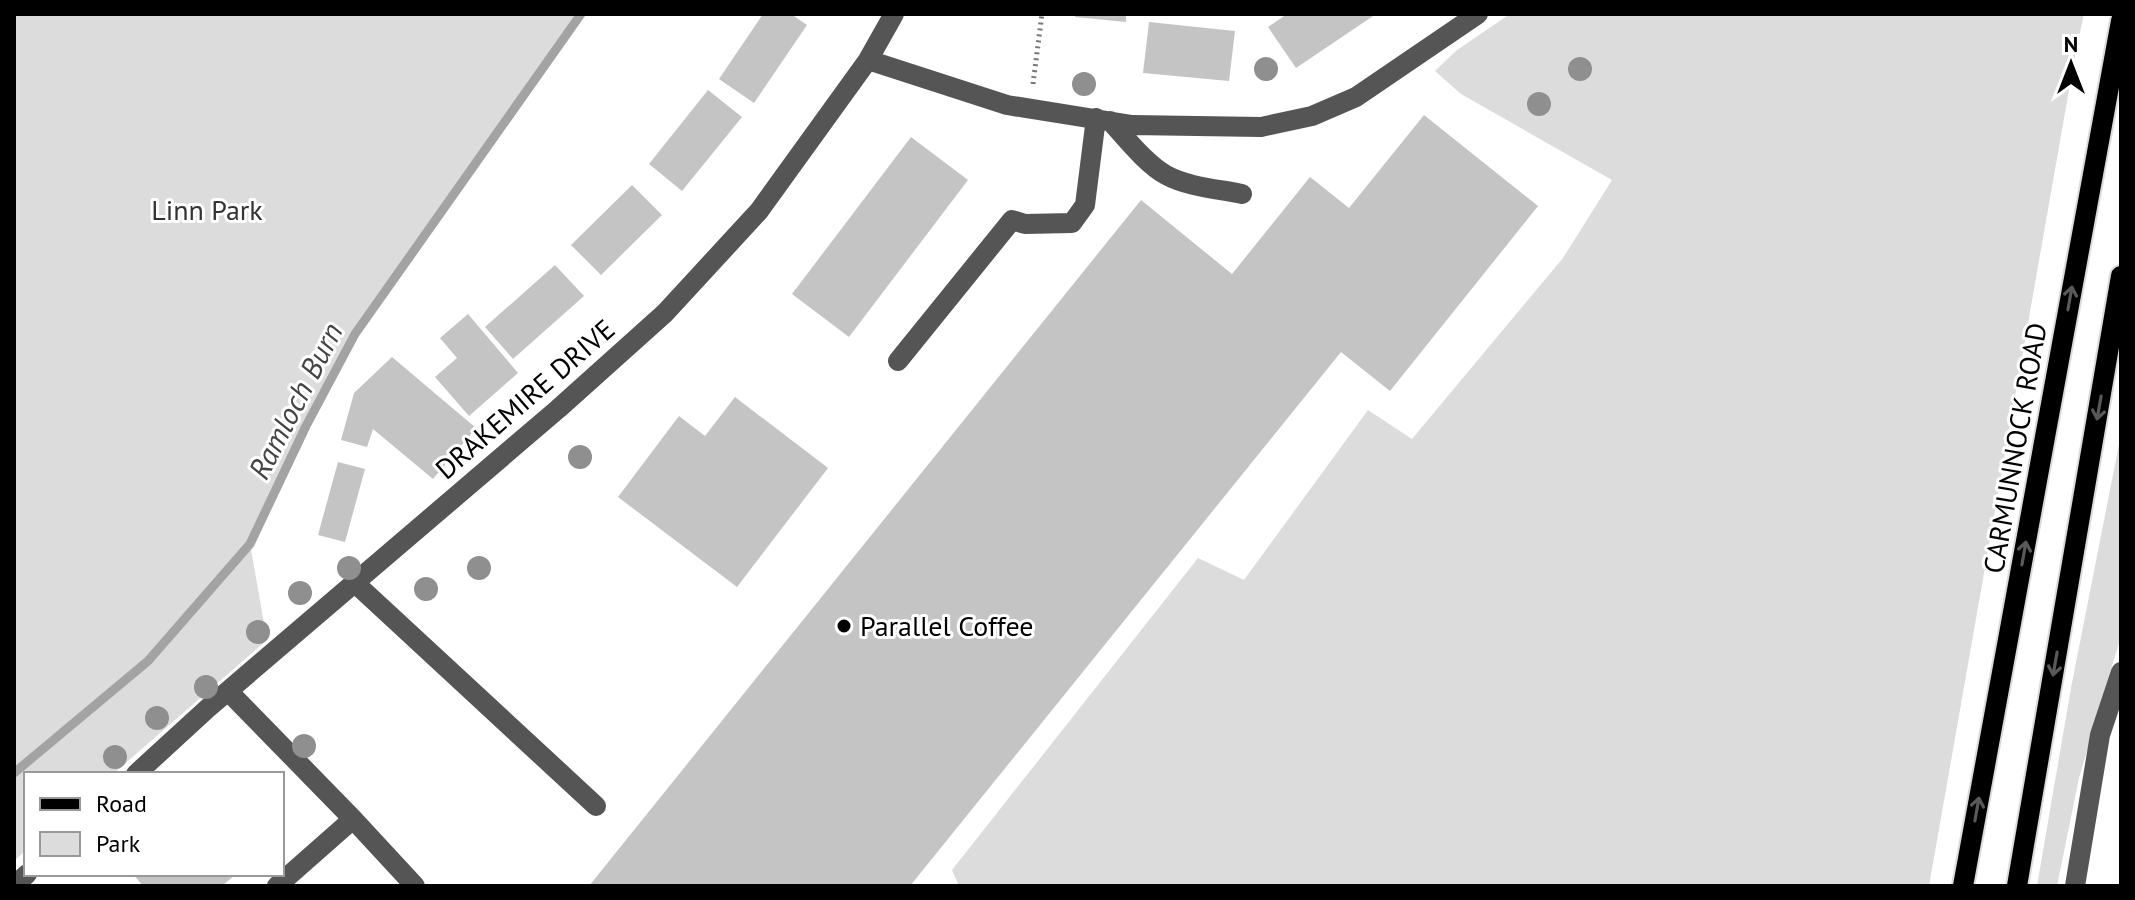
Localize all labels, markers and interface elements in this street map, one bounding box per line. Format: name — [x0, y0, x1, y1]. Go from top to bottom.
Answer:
north arrow — [2031, 24, 2111, 104]
text: N — [2064, 30, 2078, 58]
park label: Linn Park — [151, 191, 263, 228]
one-way arrow — [2064, 285, 2079, 311]
street label: DRAKEMIRE DRIVE — [427, 310, 622, 487]
water label: Ramloch Burn — [239, 316, 351, 485]
street label: CARMUNNOCK ROAD — [1974, 320, 2055, 576]
one-way arrow — [2090, 394, 2105, 420]
one-way arrow — [2017, 541, 2032, 567]
place label: Parallel Coffee — [860, 607, 1034, 644]
marker: Parallel Coffee — [835, 617, 853, 635]
one-way arrow — [2047, 651, 2062, 676]
legend — [24, 772, 284, 876]
text: Road — [96, 788, 147, 819]
one-way arrow — [1971, 797, 1986, 822]
text: Park — [96, 828, 141, 859]

